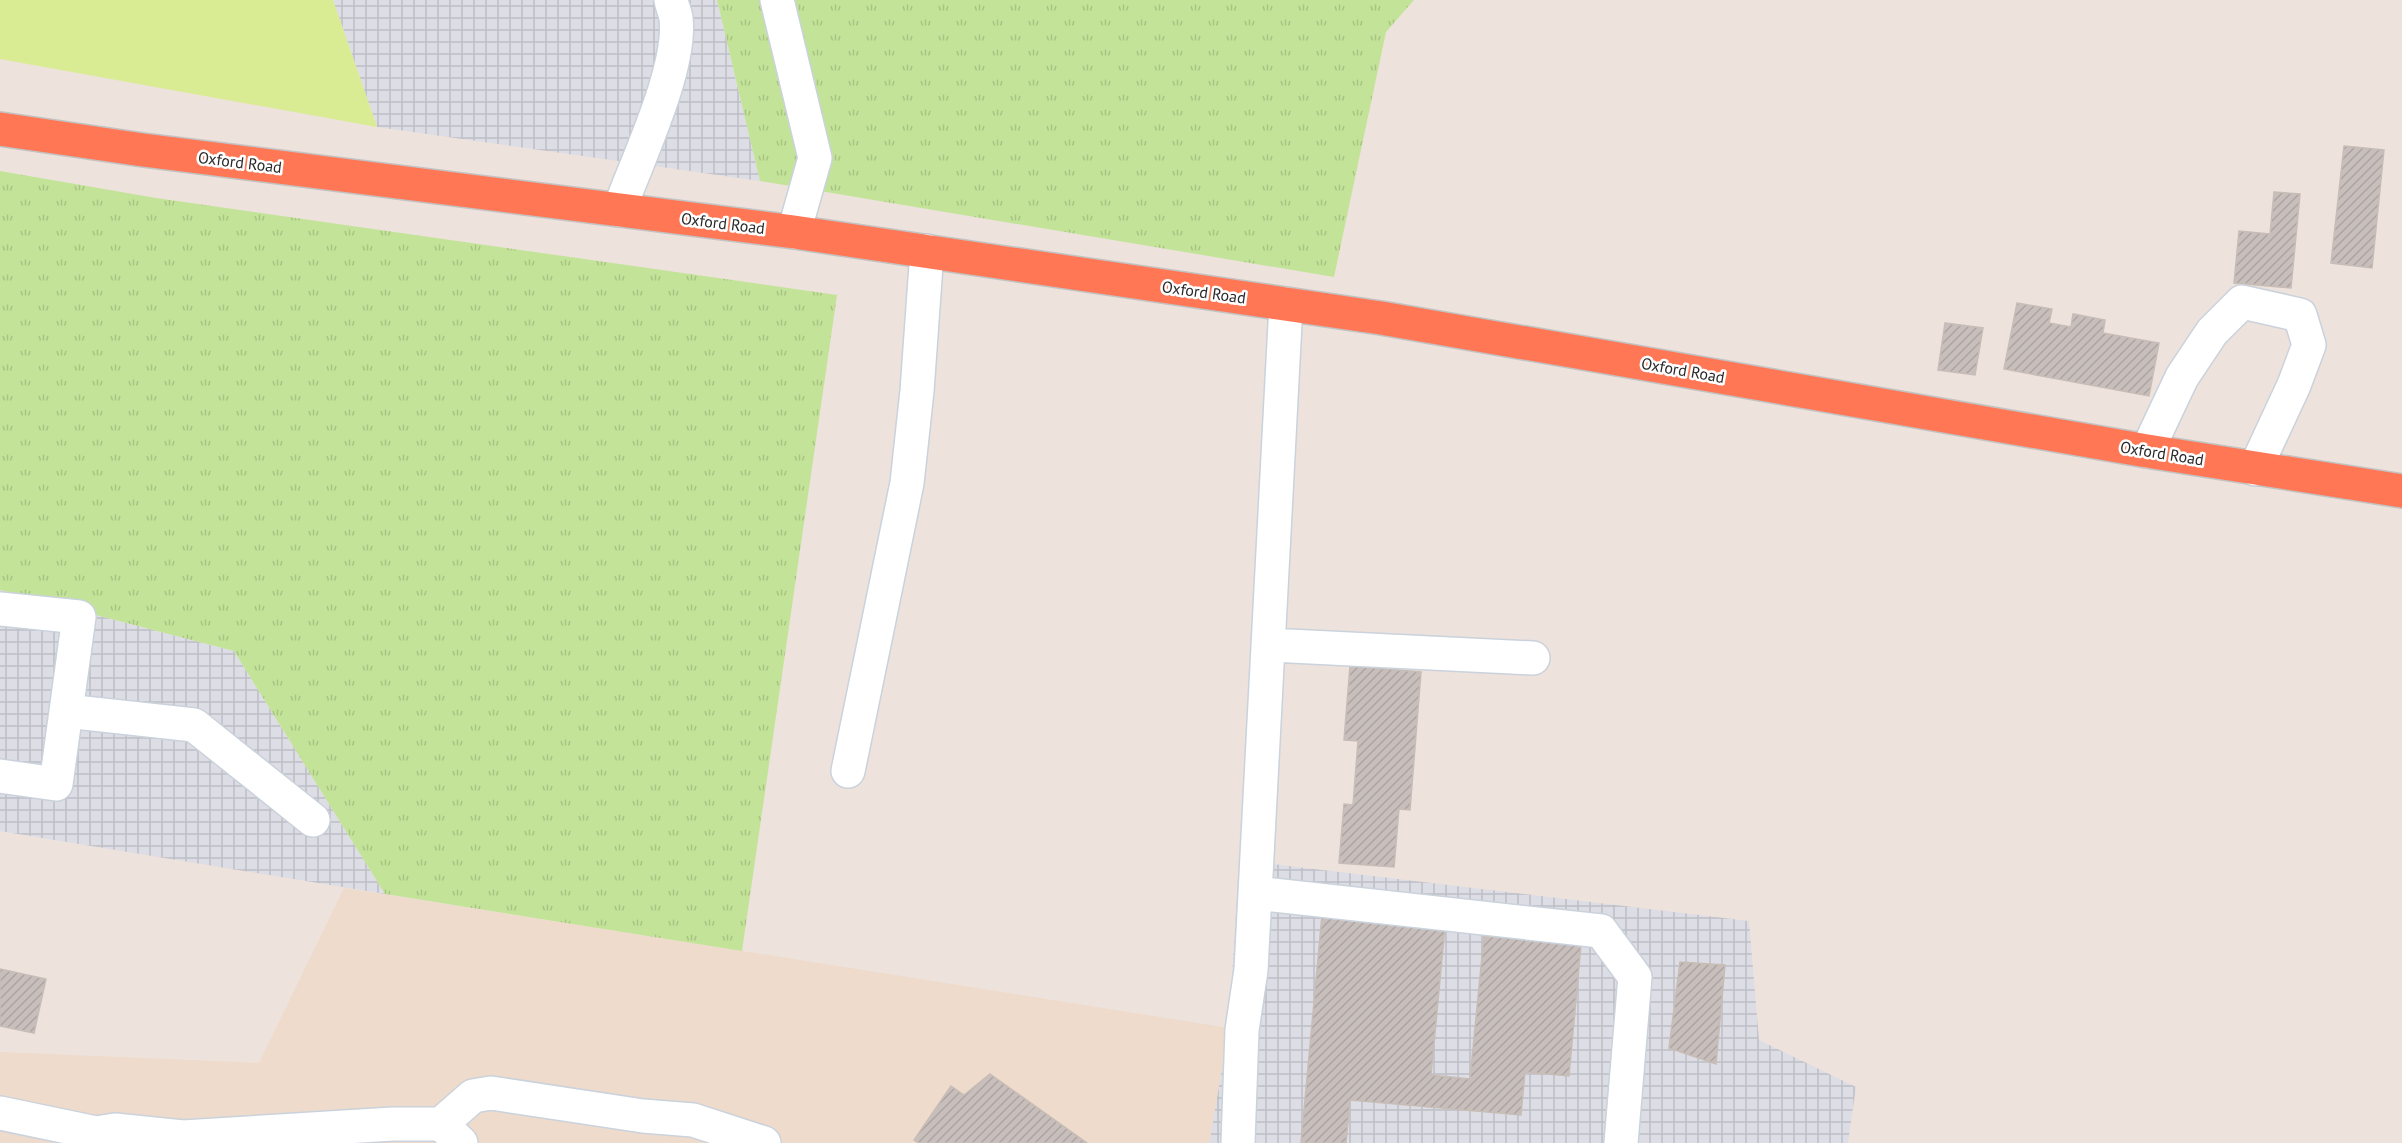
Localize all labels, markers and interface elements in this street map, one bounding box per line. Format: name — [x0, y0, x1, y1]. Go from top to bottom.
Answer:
street label: Oxford Road — [197, 147, 283, 177]
street label: Oxford Road — [680, 208, 766, 238]
street label: Oxford Road — [1161, 276, 1247, 308]
street label: Oxford Road — [1640, 353, 1726, 387]
street label: Oxford Road — [2119, 437, 2205, 469]

